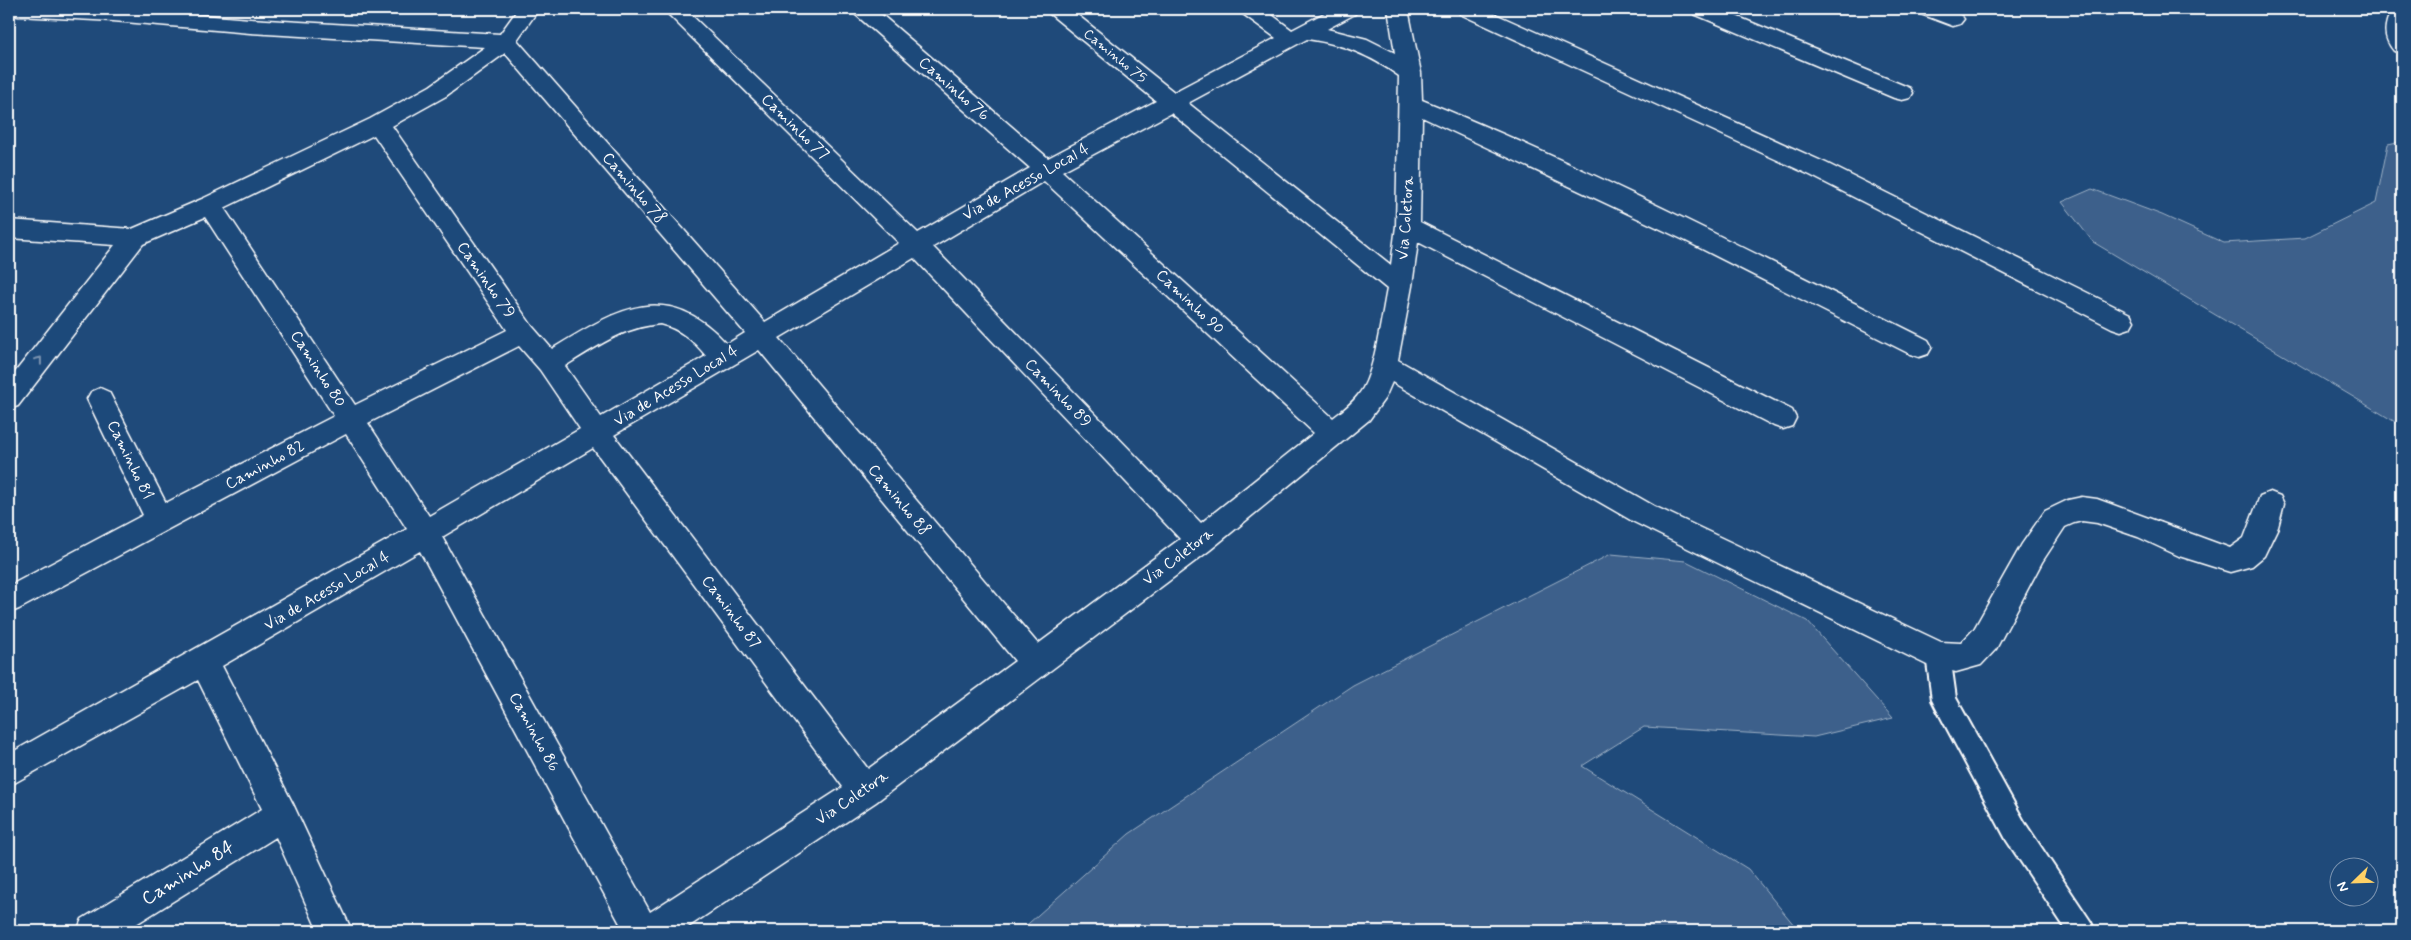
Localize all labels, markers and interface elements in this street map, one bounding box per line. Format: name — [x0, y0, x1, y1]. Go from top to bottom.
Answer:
street label: Caminho 75 — [1080, 25, 1150, 87]
street label: Caminho 76 — [914, 52, 994, 126]
street label: Caminho 77 — [756, 89, 834, 165]
street label: Via de Acesso Local 4 — [959, 138, 1093, 226]
street label: Caminho 78 — [597, 148, 671, 228]
street label: Via Coletora — [1393, 175, 1419, 261]
street label: Caminho 79 — [452, 238, 520, 322]
street label: Caminho 90 — [1151, 265, 1229, 339]
street label: Caminho 80 — [285, 327, 351, 411]
street label: Via de Acesso Local 4 — [610, 340, 742, 432]
street label: Caminho 89 — [1020, 354, 1096, 432]
one-way arrow — [33, 357, 41, 366]
street label: Caminho 81 — [102, 417, 158, 503]
street label: Caminho 82 — [222, 435, 308, 495]
street label: Caminho 88 — [863, 460, 935, 540]
street label: Via Coletora — [1138, 523, 1218, 591]
street label: Via de Acesso Local 4 — [260, 546, 394, 636]
street label: Caminho 87 — [697, 571, 765, 653]
street label: Caminho 86 — [504, 689, 564, 775]
street label: Via Coletora — [811, 766, 893, 830]
street label: Caminho 84 — [137, 835, 239, 911]
north arrow — [2328, 858, 2378, 908]
text: N — [2333, 879, 2353, 894]

